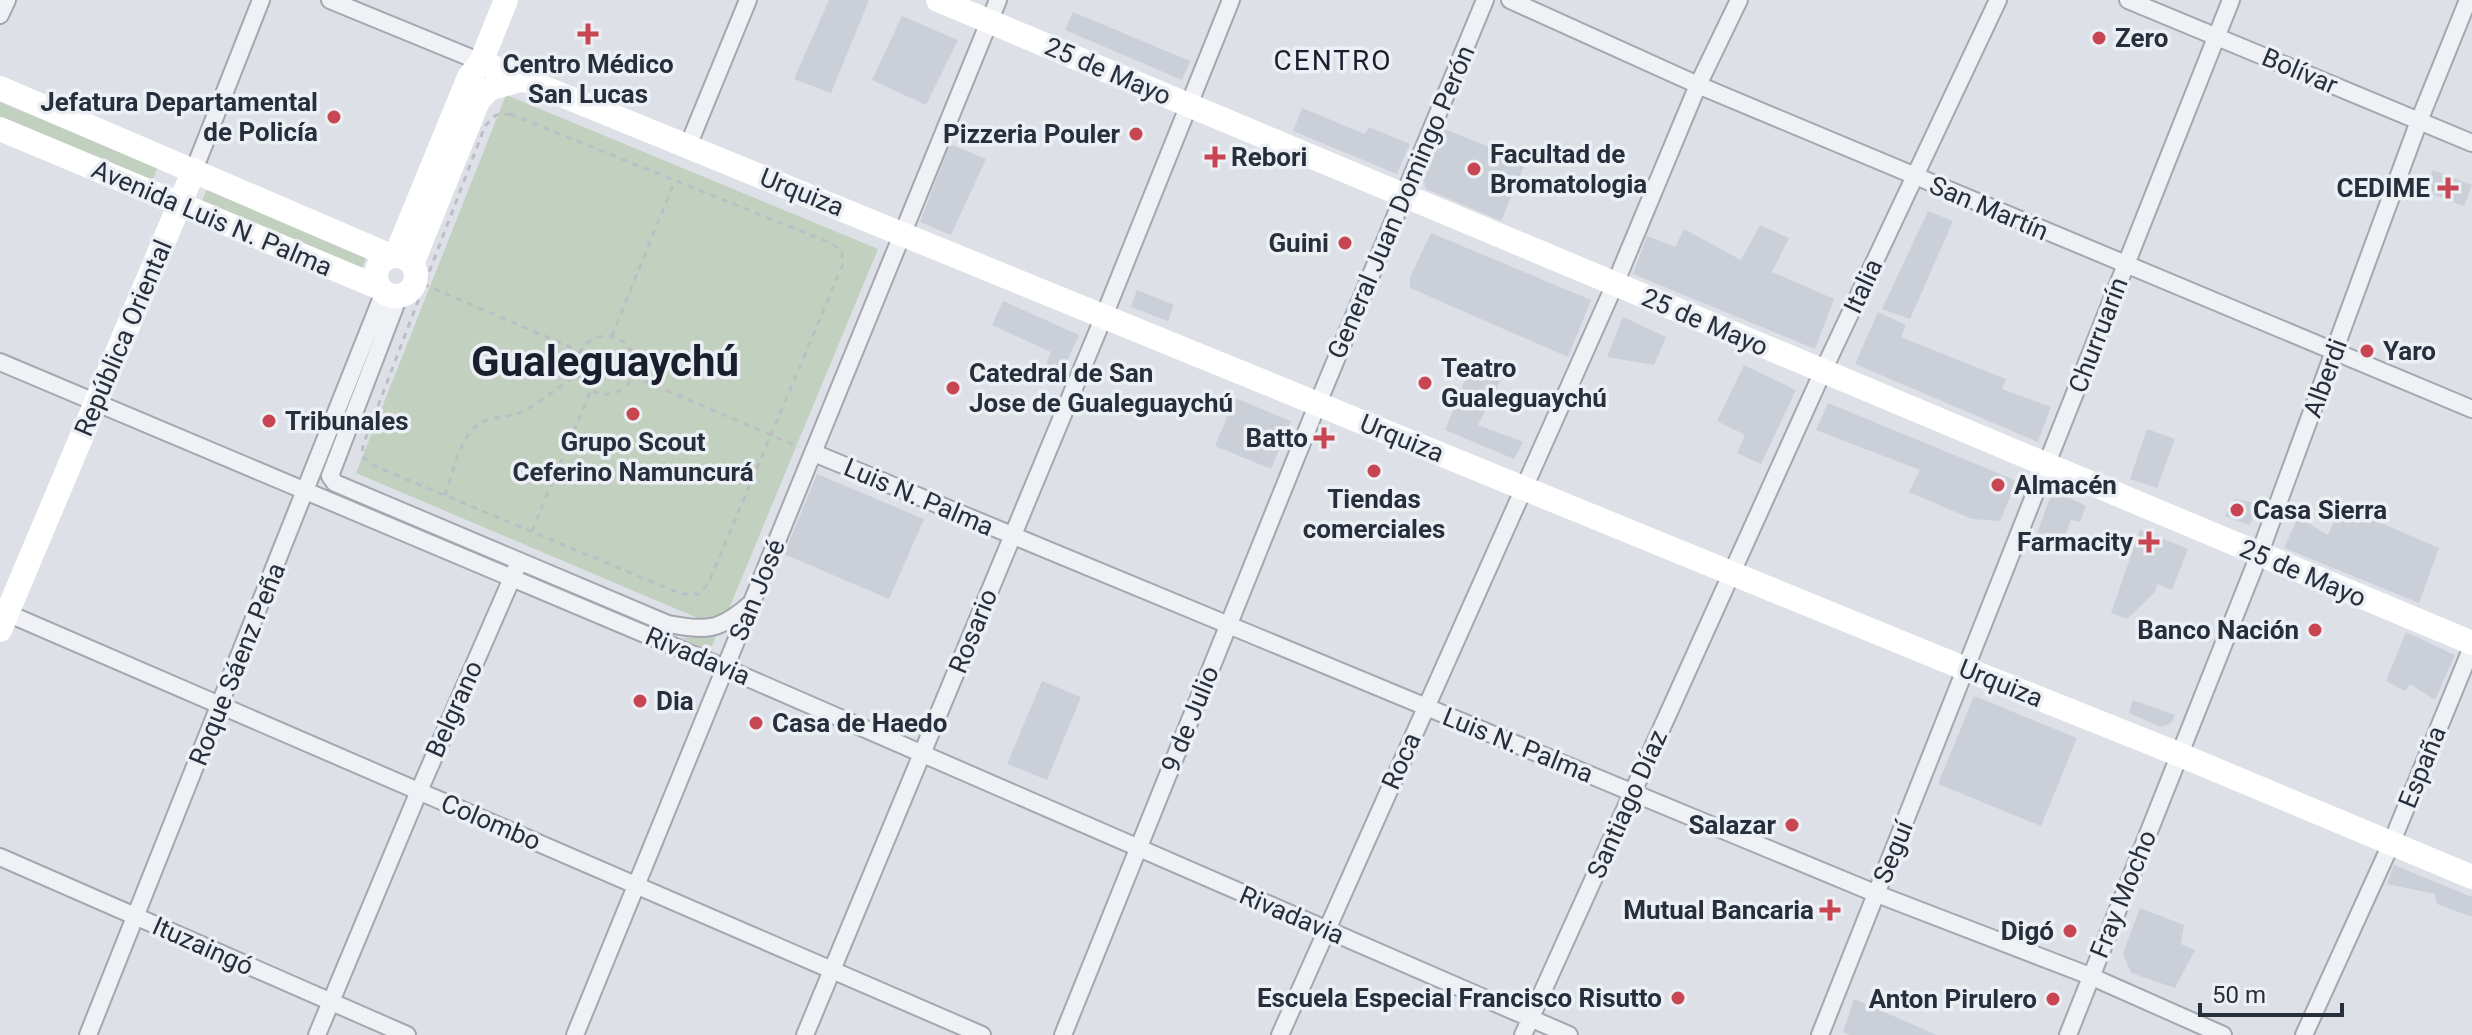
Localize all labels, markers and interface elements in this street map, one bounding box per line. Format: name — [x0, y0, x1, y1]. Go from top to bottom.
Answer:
marker: Centro Médico San Lucas — [577, 23, 599, 45]
place label: Zero — [2115, 23, 2168, 53]
marker: Zero — [2090, 29, 2108, 47]
street label: 25 de Mayo — [1040, 31, 1176, 111]
street label: General Juan Domingo Perón — [1321, 41, 1481, 363]
street label: Bolívar — [2258, 42, 2342, 100]
district label: CENTRO — [1274, 44, 1392, 77]
place label: Centro Médico San Lucas — [502, 49, 674, 109]
place label: Jefatura Departamental de Policía — [40, 87, 318, 147]
marker: Jefatura Departamental de Policía — [325, 108, 343, 126]
place label: Pizzeria Pouler — [943, 119, 1120, 149]
marker: Pizzeria Pouler — [1127, 125, 1145, 143]
place label: Facultad de Bromatologia — [1490, 139, 1647, 199]
place label: Rebori — [1231, 142, 1307, 172]
marker: Rebori — [1206, 148, 1224, 166]
street label: Avenida Luis N. Palma — [87, 154, 337, 282]
marker: Facultad de Bromatologia — [1465, 160, 1483, 178]
street label: Urquiza — [756, 162, 848, 222]
street label: San Martín — [1925, 170, 2053, 246]
place label: CEDIME — [2336, 173, 2430, 203]
marker: CEDIME — [2437, 177, 2459, 199]
place label: Guini — [1268, 228, 1329, 258]
marker: Guini — [1336, 234, 1354, 252]
street label: República Oriental — [68, 235, 178, 441]
street label: Italia — [1837, 254, 1889, 318]
street label: Churruarín — [2062, 273, 2134, 397]
street label: 25 de Mayo — [1637, 282, 1773, 362]
street label: Alberdi — [2297, 335, 2353, 421]
place label: Yaro — [2383, 336, 2436, 366]
district label: Gualeguaychú — [471, 337, 739, 386]
marker: Yaro — [2358, 342, 2376, 360]
place label: Teatro Gualeguaychú — [1441, 353, 1607, 413]
place label: Catedral de San Jose de Gualeguaychú — [969, 358, 1233, 418]
marker: Teatro Gualeguaychú — [1416, 374, 1434, 392]
marker: Catedral de San Jose de Gualeguaychú — [944, 379, 962, 397]
marker: Grupo Scout Ceferino Namuncurá — [624, 405, 642, 423]
place label: Tribunales — [285, 406, 409, 436]
street label: Urquiza — [1356, 408, 1448, 468]
marker: Tribunales — [260, 412, 278, 430]
place label: Batto — [1246, 423, 1308, 453]
place label: Grupo Scout Ceferino Namuncurá — [512, 427, 754, 487]
marker: Batto — [1315, 429, 1333, 447]
street label: Luis N. Palma — [840, 452, 998, 542]
marker: Tiendas comerciales — [1365, 462, 1383, 480]
place label: Almacén — [2014, 470, 2117, 500]
marker: Almacén — [1989, 476, 2007, 494]
place label: Tiendas comerciales — [1303, 484, 1445, 544]
place label: Casa Sierra — [2253, 495, 2387, 525]
marker: Casa Sierra — [2228, 501, 2246, 519]
place label: Farmacity — [2017, 527, 2134, 557]
marker: Farmacity — [2140, 533, 2158, 551]
street label: 25 de Mayo — [2235, 533, 2371, 613]
street label: San José — [723, 535, 791, 645]
street label: Roque Sáenz Peña — [183, 558, 291, 770]
street label: Rosario — [943, 584, 1003, 678]
place label: Banco Nación — [2137, 615, 2299, 645]
street label: Rivadavia — [641, 621, 755, 691]
marker: Banco Nación — [2306, 621, 2324, 639]
street label: Urquiza — [1955, 653, 2047, 713]
street label: Belgrano — [419, 656, 489, 762]
street label: 9 de Julio — [1155, 661, 1225, 777]
place label: Dia — [656, 686, 694, 716]
marker: Dia — [631, 692, 649, 710]
street label: Luis N. Palma — [1438, 701, 1598, 789]
place label: Casa de Haedo — [772, 708, 947, 738]
marker: Casa de Haedo — [747, 714, 765, 732]
street label: España — [2392, 722, 2452, 812]
street label: Santiago Díaz — [1581, 725, 1673, 883]
street label: Roca — [1375, 728, 1427, 794]
street label: Colombo — [437, 788, 545, 856]
place label: Salazar — [1689, 810, 1776, 840]
street label: Seguí — [1867, 815, 1920, 888]
marker: Salazar — [1783, 816, 1801, 834]
street label: Fray Mocho — [2084, 826, 2162, 962]
street label: Rivadavia — [1235, 880, 1349, 950]
place label: Mutual Bancaria — [1623, 895, 1814, 925]
marker: Mutual Bancaria — [1821, 901, 1839, 919]
street label: Ituzaingó — [148, 911, 258, 981]
place label: Digó — [2001, 916, 2054, 946]
marker: Digó — [2061, 922, 2079, 940]
scale bar — [2200, 967, 2342, 1017]
text: 50 m — [2212, 981, 2266, 1009]
place label: Escuela Especial Francisco Risutto — [1257, 983, 1662, 1013]
place label: Anton Pirulero — [1869, 984, 2037, 1014]
marker: Escuela Especial Francisco Risutto — [1669, 989, 1687, 1007]
marker: Anton Pirulero — [2044, 990, 2062, 1008]

